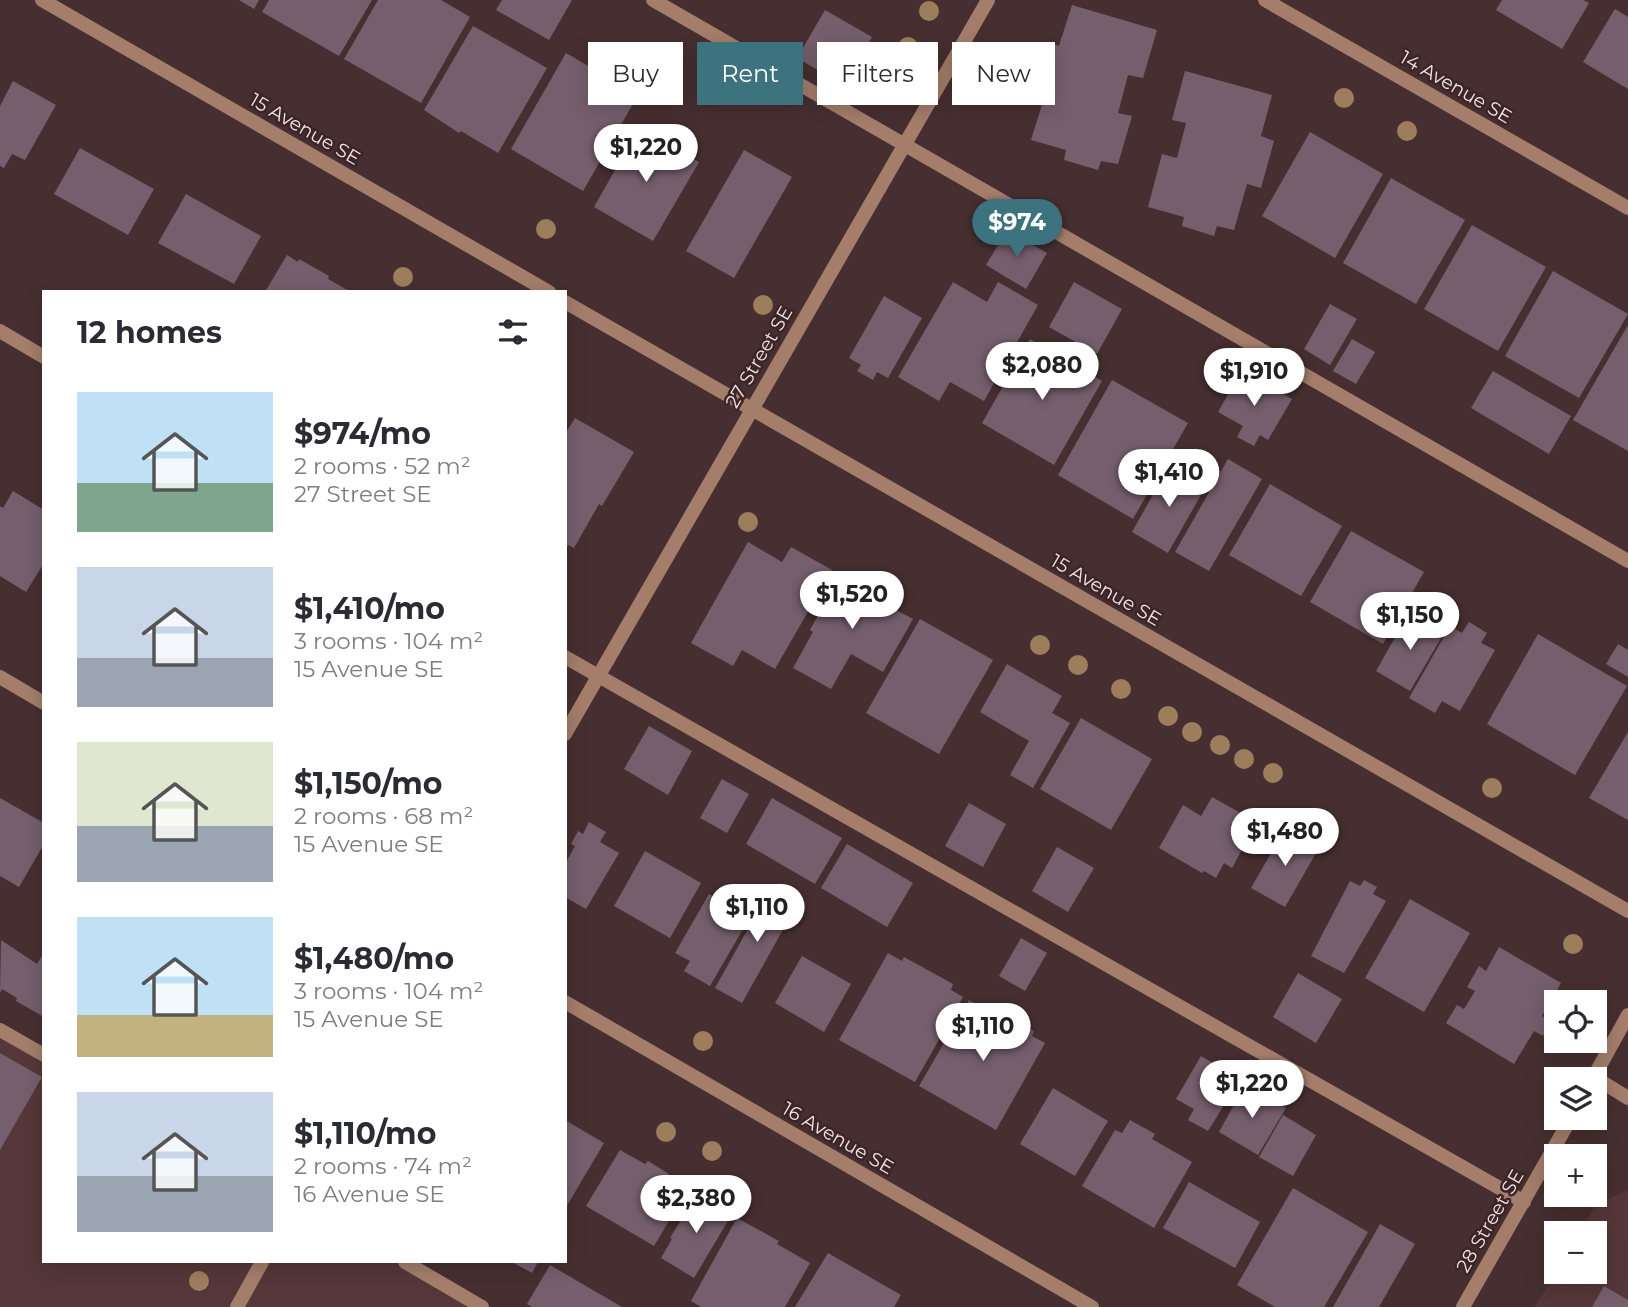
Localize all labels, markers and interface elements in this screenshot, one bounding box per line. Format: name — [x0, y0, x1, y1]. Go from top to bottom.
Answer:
chip: Buy — [588, 42, 683, 105]
chip: Rent — [697, 42, 803, 105]
chip: Filters — [817, 42, 938, 105]
chip: New — [952, 42, 1055, 105]
street label: 14 Avenue SE — [1396, 46, 1516, 128]
street label: 15 Avenue SE — [246, 88, 364, 170]
pin: $1,220 — [589, 124, 703, 184]
text: $1,220 — [610, 133, 682, 161]
pin: $974 — [976, 200, 1058, 259]
text: $974 — [988, 208, 1046, 236]
street label: 27 Street SE — [721, 302, 797, 412]
icon: filters — [494, 313, 532, 351]
text: 12 homes — [77, 314, 222, 351]
pin: $2,080 — [985, 342, 1099, 402]
pin: $1,910 — [1197, 348, 1311, 408]
text: $2,080 — [1002, 351, 1082, 379]
text: $1,910 — [1220, 357, 1288, 385]
text: $974/mo — [294, 415, 431, 452]
icon: home — [133, 420, 217, 504]
pin: $1,410 — [1112, 449, 1226, 509]
text: 2 rooms · 52 m² — [294, 452, 471, 480]
text: $1,410 — [1134, 458, 1204, 486]
text: 27 Street SE — [294, 480, 432, 508]
street label: 15 Avenue SE — [1047, 549, 1165, 631]
pin: $1,520 — [795, 572, 909, 631]
text: $1,520 — [816, 580, 888, 608]
text: $1,410/mo — [294, 590, 445, 627]
pin: $1,150 — [1353, 592, 1467, 652]
icon: home — [133, 595, 217, 679]
text: $1,150 — [1376, 601, 1444, 629]
text: 3 rooms · 104 m² — [294, 627, 483, 655]
text: 15 Avenue SE — [294, 655, 444, 683]
text: $1,150/mo — [294, 765, 442, 802]
icon: home — [133, 770, 217, 854]
text: 2 rooms · 68 m² — [294, 802, 473, 830]
pin: $1,480 — [1228, 808, 1342, 868]
text: $1,480 — [1247, 817, 1323, 845]
text: 15 Avenue SE — [294, 830, 444, 858]
pin: $1,110 — [700, 884, 814, 944]
text: $1,110 — [726, 893, 788, 921]
text: $1,480/mo — [294, 940, 454, 977]
icon: home — [133, 945, 217, 1029]
text: 3 rooms · 104 m² — [294, 977, 483, 1005]
map controls — [1544, 990, 1607, 1284]
button: locate — [1544, 990, 1607, 1053]
pin: $1,110 — [926, 1004, 1040, 1063]
text: 15 Avenue SE — [294, 1005, 444, 1033]
text: $1,110 — [952, 1012, 1014, 1040]
pin: $1,220 — [1195, 1060, 1309, 1120]
button: layers — [1544, 1067, 1607, 1130]
text: $1,220 — [1216, 1069, 1288, 1097]
street label: 16 Avenue SE — [778, 1097, 898, 1179]
text: $1,110/mo — [294, 1115, 436, 1152]
icon: home — [133, 1120, 217, 1204]
button: + — [1544, 1144, 1607, 1207]
text: 2 rooms · 74 m² — [294, 1152, 472, 1180]
street label: 28 Street SE — [1451, 1166, 1529, 1276]
pin: $2,380 — [639, 1176, 753, 1235]
text: 16 Avenue SE — [294, 1180, 445, 1208]
text: $2,380 — [656, 1184, 736, 1212]
button: − — [1544, 1221, 1607, 1284]

